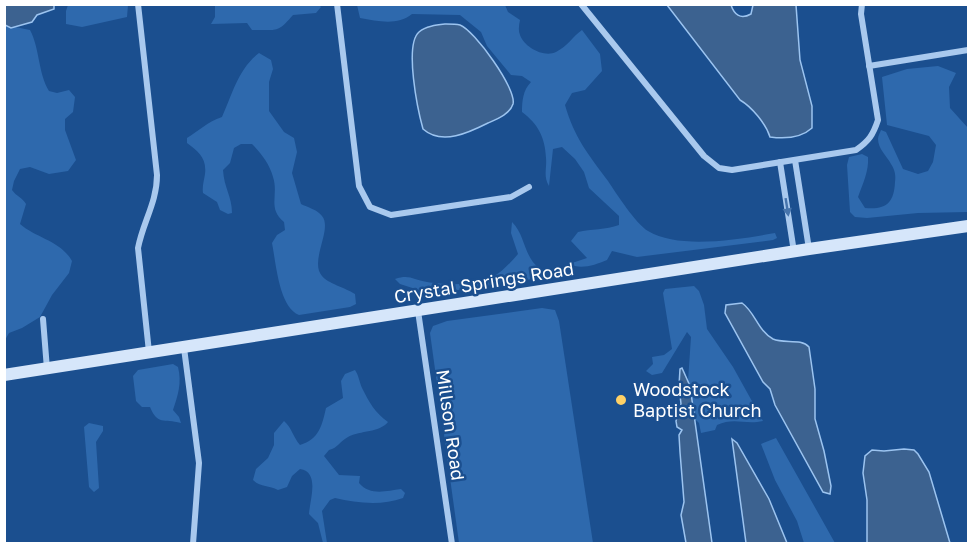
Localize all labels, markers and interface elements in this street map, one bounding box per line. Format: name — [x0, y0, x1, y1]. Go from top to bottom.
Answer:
one-way arrow — [782, 198, 791, 217]
street label: Crystal Springs Road — [392, 257, 575, 307]
street label: Millson Road — [432, 368, 470, 482]
place label: Woodstock Baptist Church — [633, 378, 761, 421]
marker: Woodstock Baptist Church — [614, 393, 628, 407]

